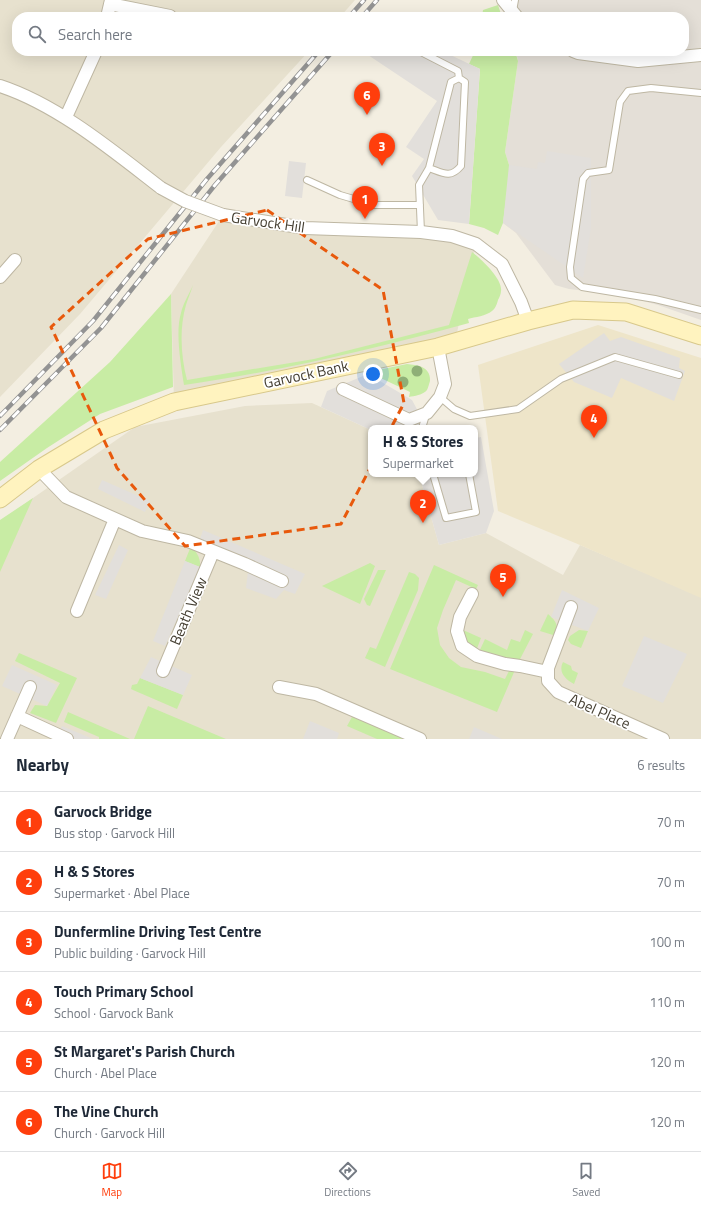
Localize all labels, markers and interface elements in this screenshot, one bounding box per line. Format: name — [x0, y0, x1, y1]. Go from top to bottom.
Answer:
search box — [12, 12, 689, 56]
icon: search — [26, 23, 48, 45]
text: Search here — [58, 23, 132, 46]
pin: 6 — [354, 82, 380, 115]
pin: 3 — [369, 133, 395, 166]
pin: 1 — [352, 186, 378, 219]
street label: Garvock Hill — [230, 205, 306, 239]
street label: Garvock Bank — [262, 354, 350, 394]
your location — [363, 364, 383, 384]
pin: 4 — [581, 405, 607, 438]
popup — [368, 425, 478, 477]
text: H & S Stores — [383, 430, 463, 453]
text: Supermarket — [383, 453, 454, 473]
pin: 2 — [410, 490, 436, 523]
pin: 5 — [490, 564, 516, 597]
street label: Beath View — [163, 573, 213, 649]
street label: Abel Place — [566, 687, 634, 735]
text: Nearby — [16, 752, 69, 778]
text: 6 results — [637, 755, 685, 775]
text: Garvock Bridge — [54, 800, 152, 823]
text: 1 — [25, 812, 33, 832]
text: 70 m — [657, 812, 685, 832]
text: Bus stop · Garvock Hill — [54, 823, 175, 843]
text: H & S Stores — [54, 860, 135, 883]
text: 2 — [25, 872, 33, 892]
text: 70 m — [657, 872, 685, 892]
text: Supermarket · Abel Place — [54, 883, 190, 903]
text: Dunfermline Driving Test Centre — [54, 920, 261, 943]
text: 3 — [25, 932, 33, 952]
text: 100 m — [649, 932, 685, 952]
text: Public building · Garvock Hill — [54, 943, 206, 963]
text: Touch Primary School — [54, 980, 194, 1003]
text: 4 — [25, 992, 33, 1012]
text: 110 m — [649, 992, 685, 1012]
text: School · Garvock Bank — [54, 1003, 173, 1023]
text: St Margaret's Parish Church — [54, 1040, 235, 1063]
text: 5 — [25, 1052, 33, 1072]
text: 120 m — [649, 1052, 685, 1072]
text: Church · Abel Place — [54, 1063, 157, 1083]
text: The Vine Church — [54, 1100, 159, 1123]
text: 6 — [25, 1112, 33, 1132]
text: 120 m — [649, 1112, 685, 1132]
text: Church · Garvock Hill — [54, 1123, 165, 1143]
tab: Map — [101, 1160, 123, 1200]
tab: Directions — [324, 1160, 371, 1200]
tab: Saved — [572, 1160, 600, 1200]

